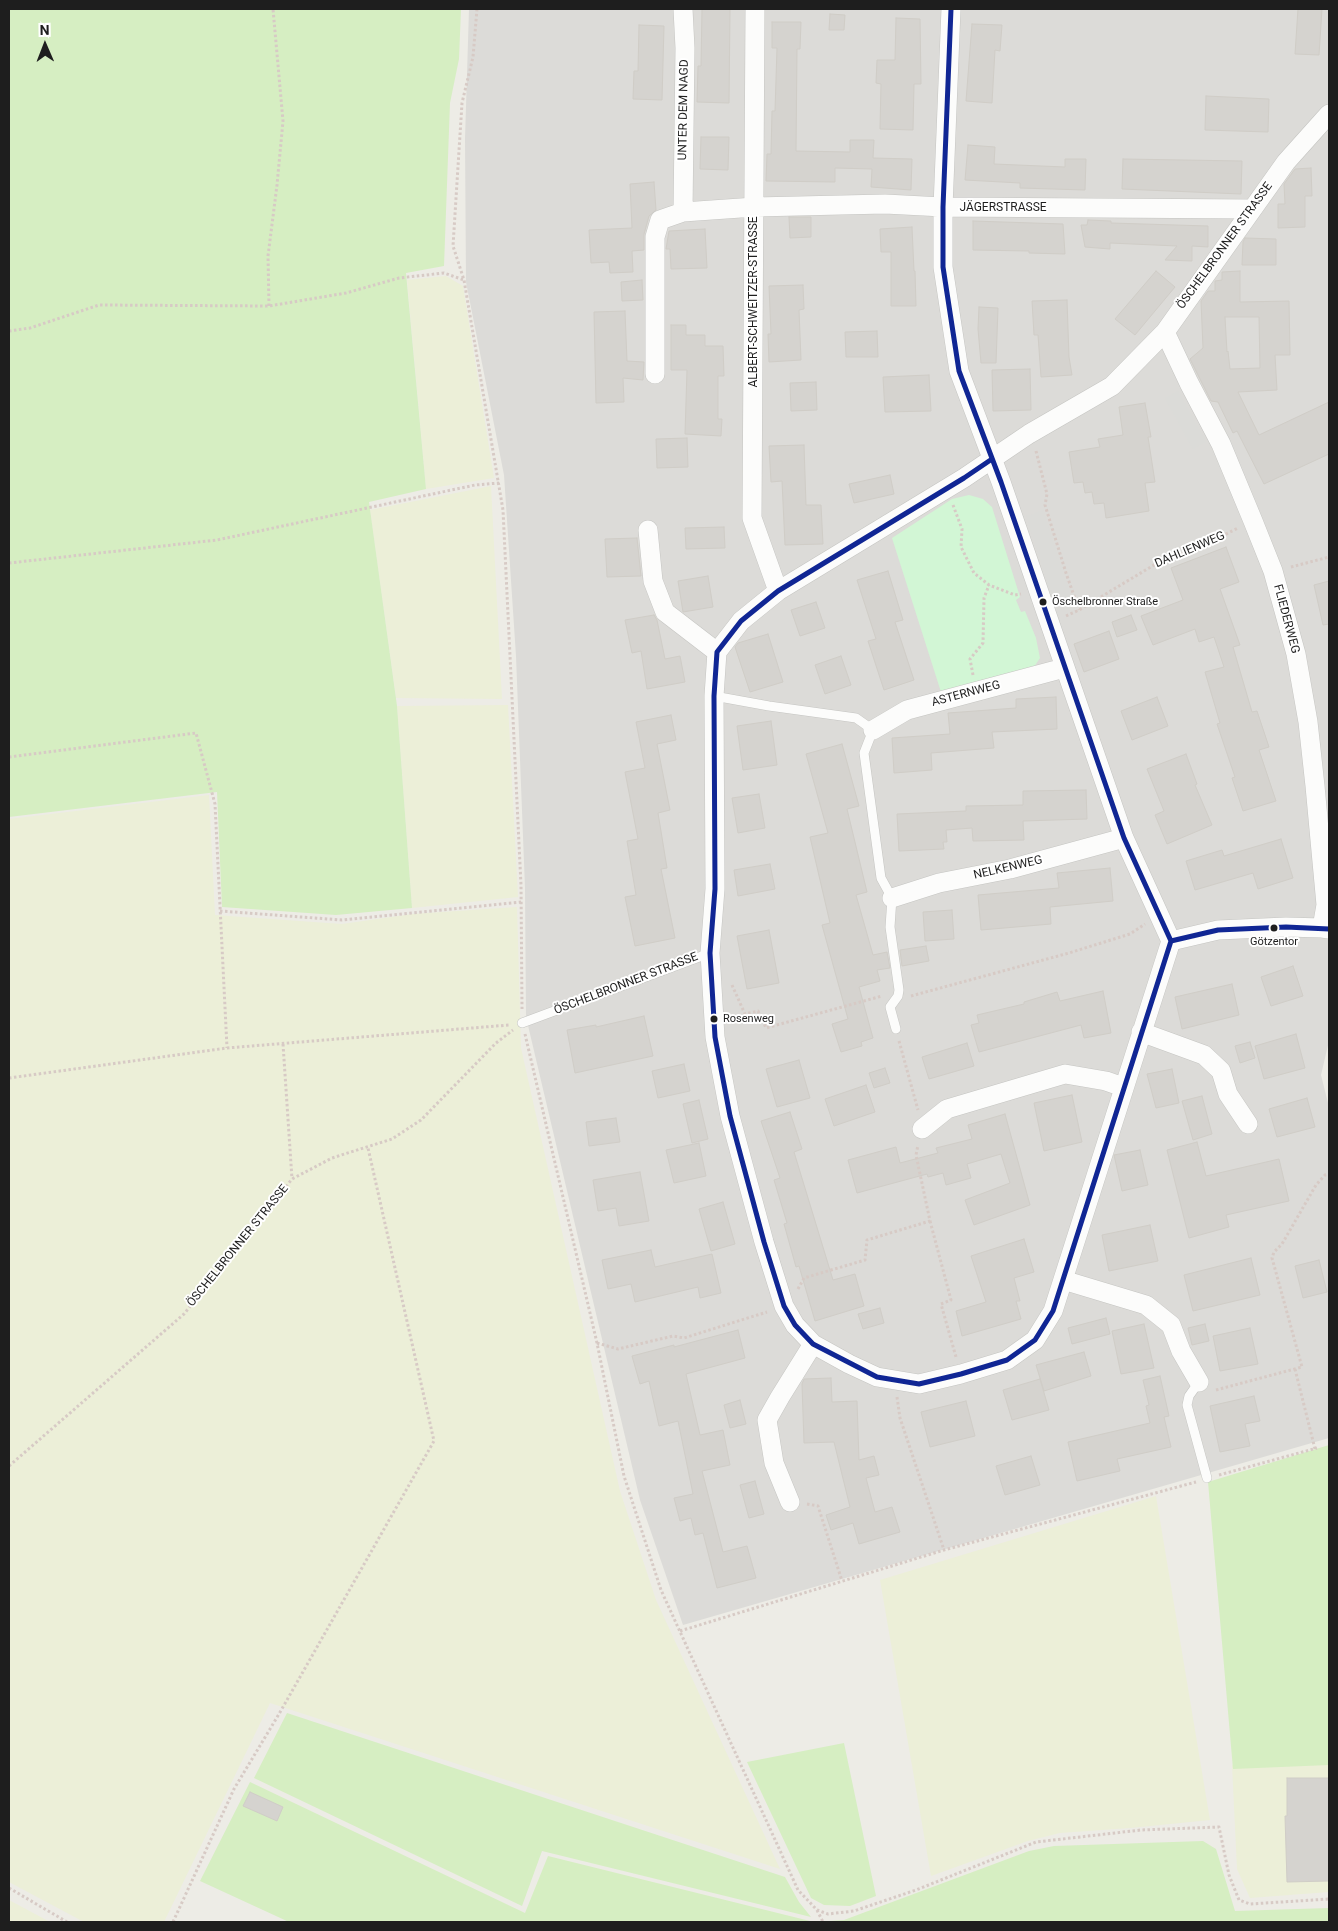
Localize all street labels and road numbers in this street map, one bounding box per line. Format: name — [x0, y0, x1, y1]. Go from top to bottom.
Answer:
street label: UNTER DEM NAGD — [676, 59, 692, 161]
street label: ÖSCHELBRONNER STRASSE — [1174, 180, 1276, 312]
street label: JÄGERSTRASSE — [959, 201, 1047, 215]
street label: ALBERT-SCHWEITZER-STRASSE — [747, 216, 761, 388]
street label: DAHLIENWEG — [1153, 529, 1227, 571]
street label: FLIEDERWEG — [1270, 583, 1302, 655]
street label: ASTERNWEG — [930, 678, 1002, 710]
street label: NELKENWEG — [972, 853, 1044, 883]
street label: ÖSCHELBRONNER STRASSE — [552, 950, 700, 1018]
street label: ÖSCHELBRONNER STRASSE — [184, 1182, 292, 1310]

